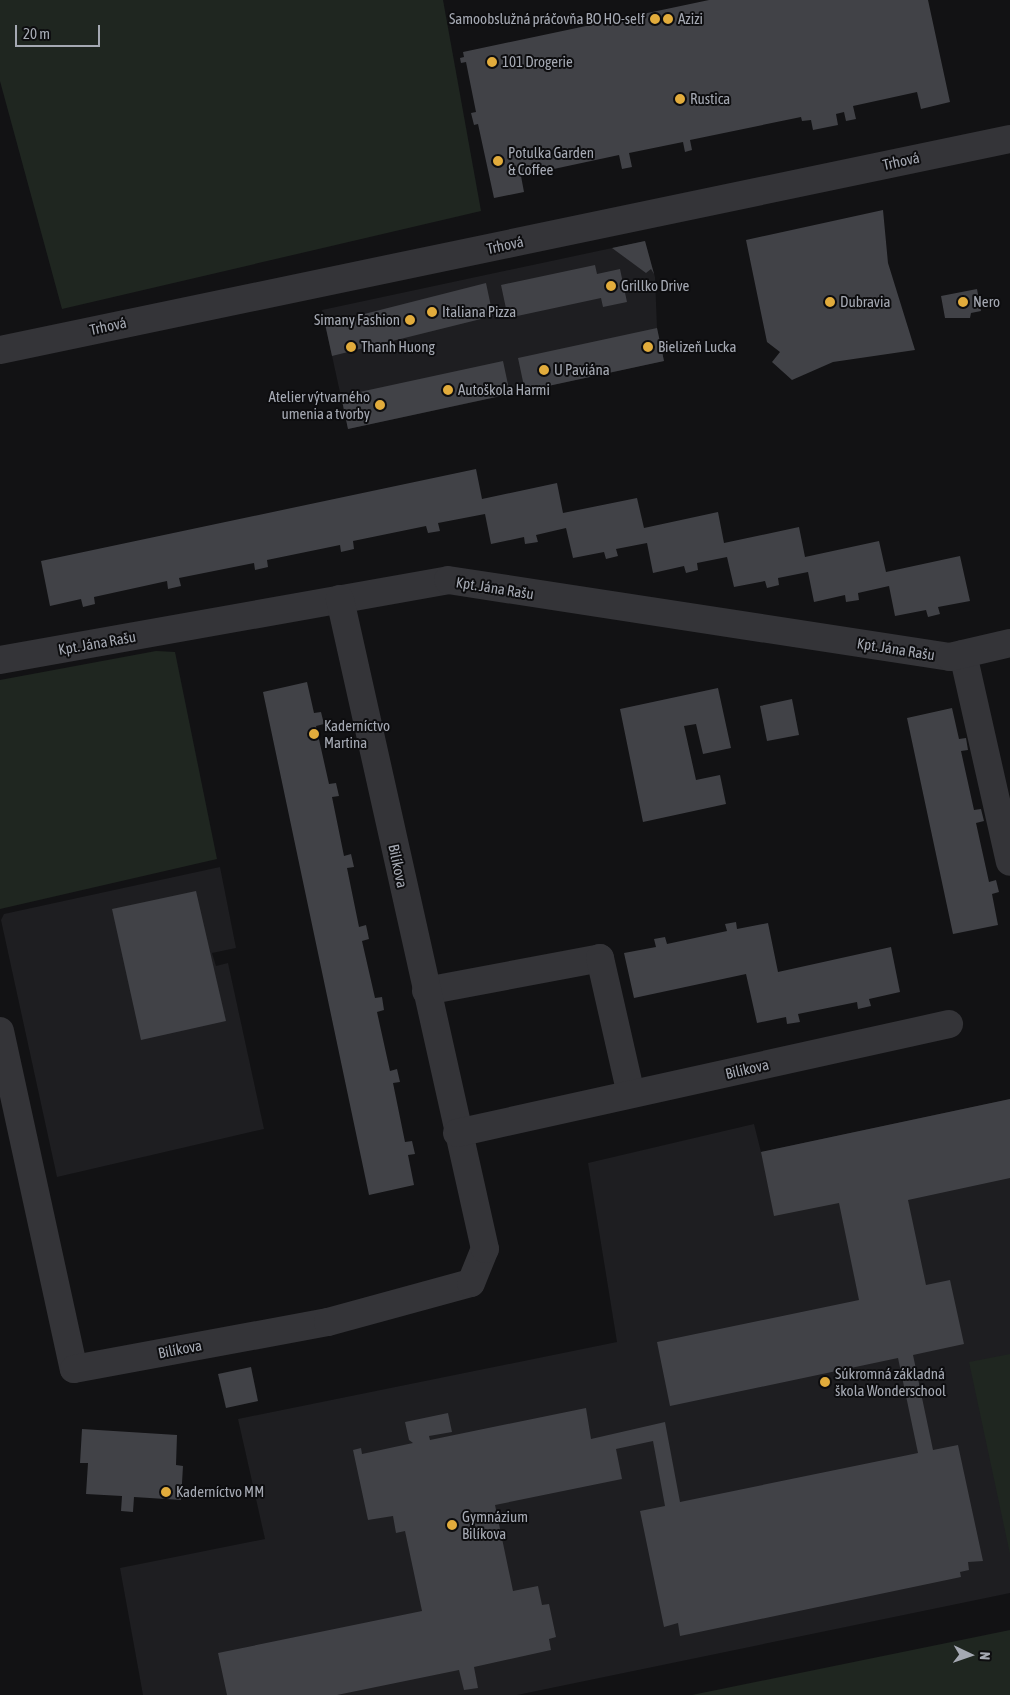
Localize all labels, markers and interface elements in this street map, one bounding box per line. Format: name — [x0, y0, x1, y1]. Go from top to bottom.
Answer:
place label: Samoobslužná práčovňa BO HO-self — [449, 10, 645, 28]
place label: Azizi — [678, 10, 703, 28]
marker: Samoobslužná práčovňa BO HO-self — [649, 13, 661, 25]
marker: Azizi — [662, 13, 674, 25]
scale bar — [18, 15, 102, 47]
text: 20 m — [23, 25, 50, 42]
place label: 101 Drogerie — [502, 53, 573, 71]
marker: 101 Drogerie — [486, 56, 498, 68]
place label: Rustica — [690, 90, 730, 108]
marker: Rustica — [674, 93, 686, 105]
place label: Potulka Garden & Coffee — [508, 143, 594, 178]
street label: Trhová — [881, 148, 921, 174]
marker: Potulka Garden & Coffee — [492, 155, 504, 167]
street label: Trhová — [485, 232, 525, 258]
place label: Grillko Drive — [621, 277, 689, 295]
marker: Grillko Drive — [605, 280, 617, 292]
place label: Dubravia — [840, 293, 890, 311]
place label: Nero — [973, 293, 1000, 311]
marker: Dubravia — [824, 296, 836, 308]
marker: Nero — [957, 296, 969, 308]
place label: Italiana Pizza — [442, 303, 516, 321]
marker: Italiana Pizza — [426, 306, 438, 318]
place label: Simany Fashion — [314, 311, 400, 329]
street label: Trhová — [88, 313, 128, 339]
marker: Simany Fashion — [404, 314, 416, 326]
place label: Thanh Huong — [361, 338, 435, 356]
place label: Bielizeň Lucka — [658, 338, 736, 356]
marker: Thanh Huong — [345, 341, 357, 353]
marker: Bielizeň Lucka — [642, 341, 654, 353]
place label: U Paviána — [554, 361, 610, 379]
marker: U Paviána — [538, 364, 550, 376]
place label: Autoškola Harmi — [458, 381, 550, 399]
marker: Autoškola Harmi — [442, 384, 454, 396]
place label: Atelier výtvarného umenia a tvorby — [268, 387, 370, 422]
marker: Atelier výtvarného umenia a tvorby — [374, 399, 386, 411]
street label: Kpt. Jána Rašu — [455, 573, 535, 603]
street label: Kpt. Jána Rašu — [57, 627, 137, 659]
street label: Kpt. Jána Rašu — [856, 634, 936, 664]
place label: Kaderníctvo Martina — [324, 716, 390, 751]
marker: Kaderníctvo Martina — [308, 728, 320, 740]
street label: Bilíkova — [385, 843, 411, 889]
street label: Bilíkova — [723, 1055, 771, 1083]
street label: Bilíkova — [157, 1336, 203, 1362]
place label: Súkromná základná škola Wonderschool — [835, 1364, 946, 1399]
marker: Súkromná základná škola Wonderschool — [819, 1376, 831, 1388]
place label: Kaderníctvo MM — [176, 1483, 264, 1501]
marker: Kaderníctvo MM — [160, 1486, 172, 1498]
place label: Gymnázium Bilíkova — [462, 1507, 528, 1542]
marker: Gymnázium Bilíkova — [446, 1519, 458, 1531]
north arrow — [945, 1630, 995, 1680]
text: N — [977, 1651, 993, 1660]

